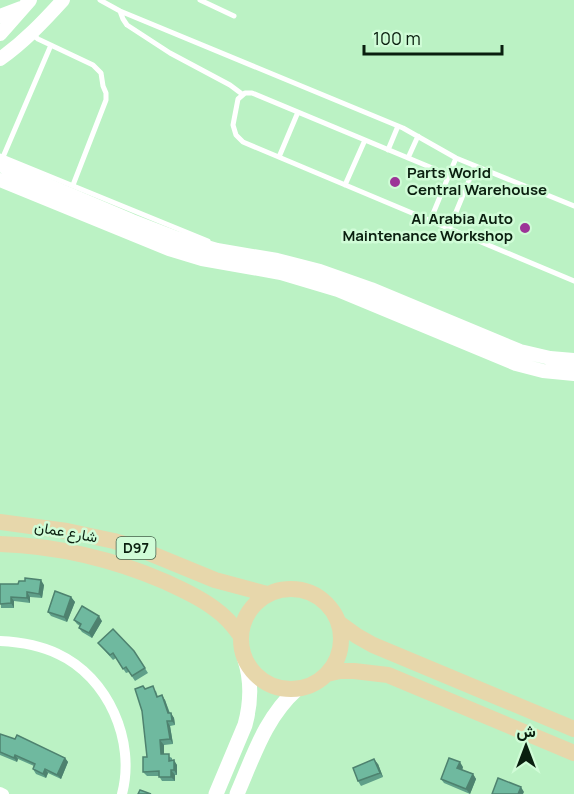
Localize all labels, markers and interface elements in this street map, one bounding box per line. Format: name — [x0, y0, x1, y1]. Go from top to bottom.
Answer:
scale bar — [364, 18, 502, 56]
text: 100 m — [373, 26, 421, 50]
place label: Parts World Central Warehouse — [407, 162, 547, 200]
marker: Parts World Central Warehouse — [388, 175, 402, 189]
place label: Al Arabia Auto Maintenance Workshop — [342, 208, 513, 246]
marker: Al Arabia Auto Maintenance Workshop — [518, 221, 532, 235]
street label: شارع عمان — [33, 516, 99, 548]
road number: D97 — [116, 537, 156, 559]
north arrow — [496, 716, 556, 776]
text: ش — [516, 720, 536, 742]

